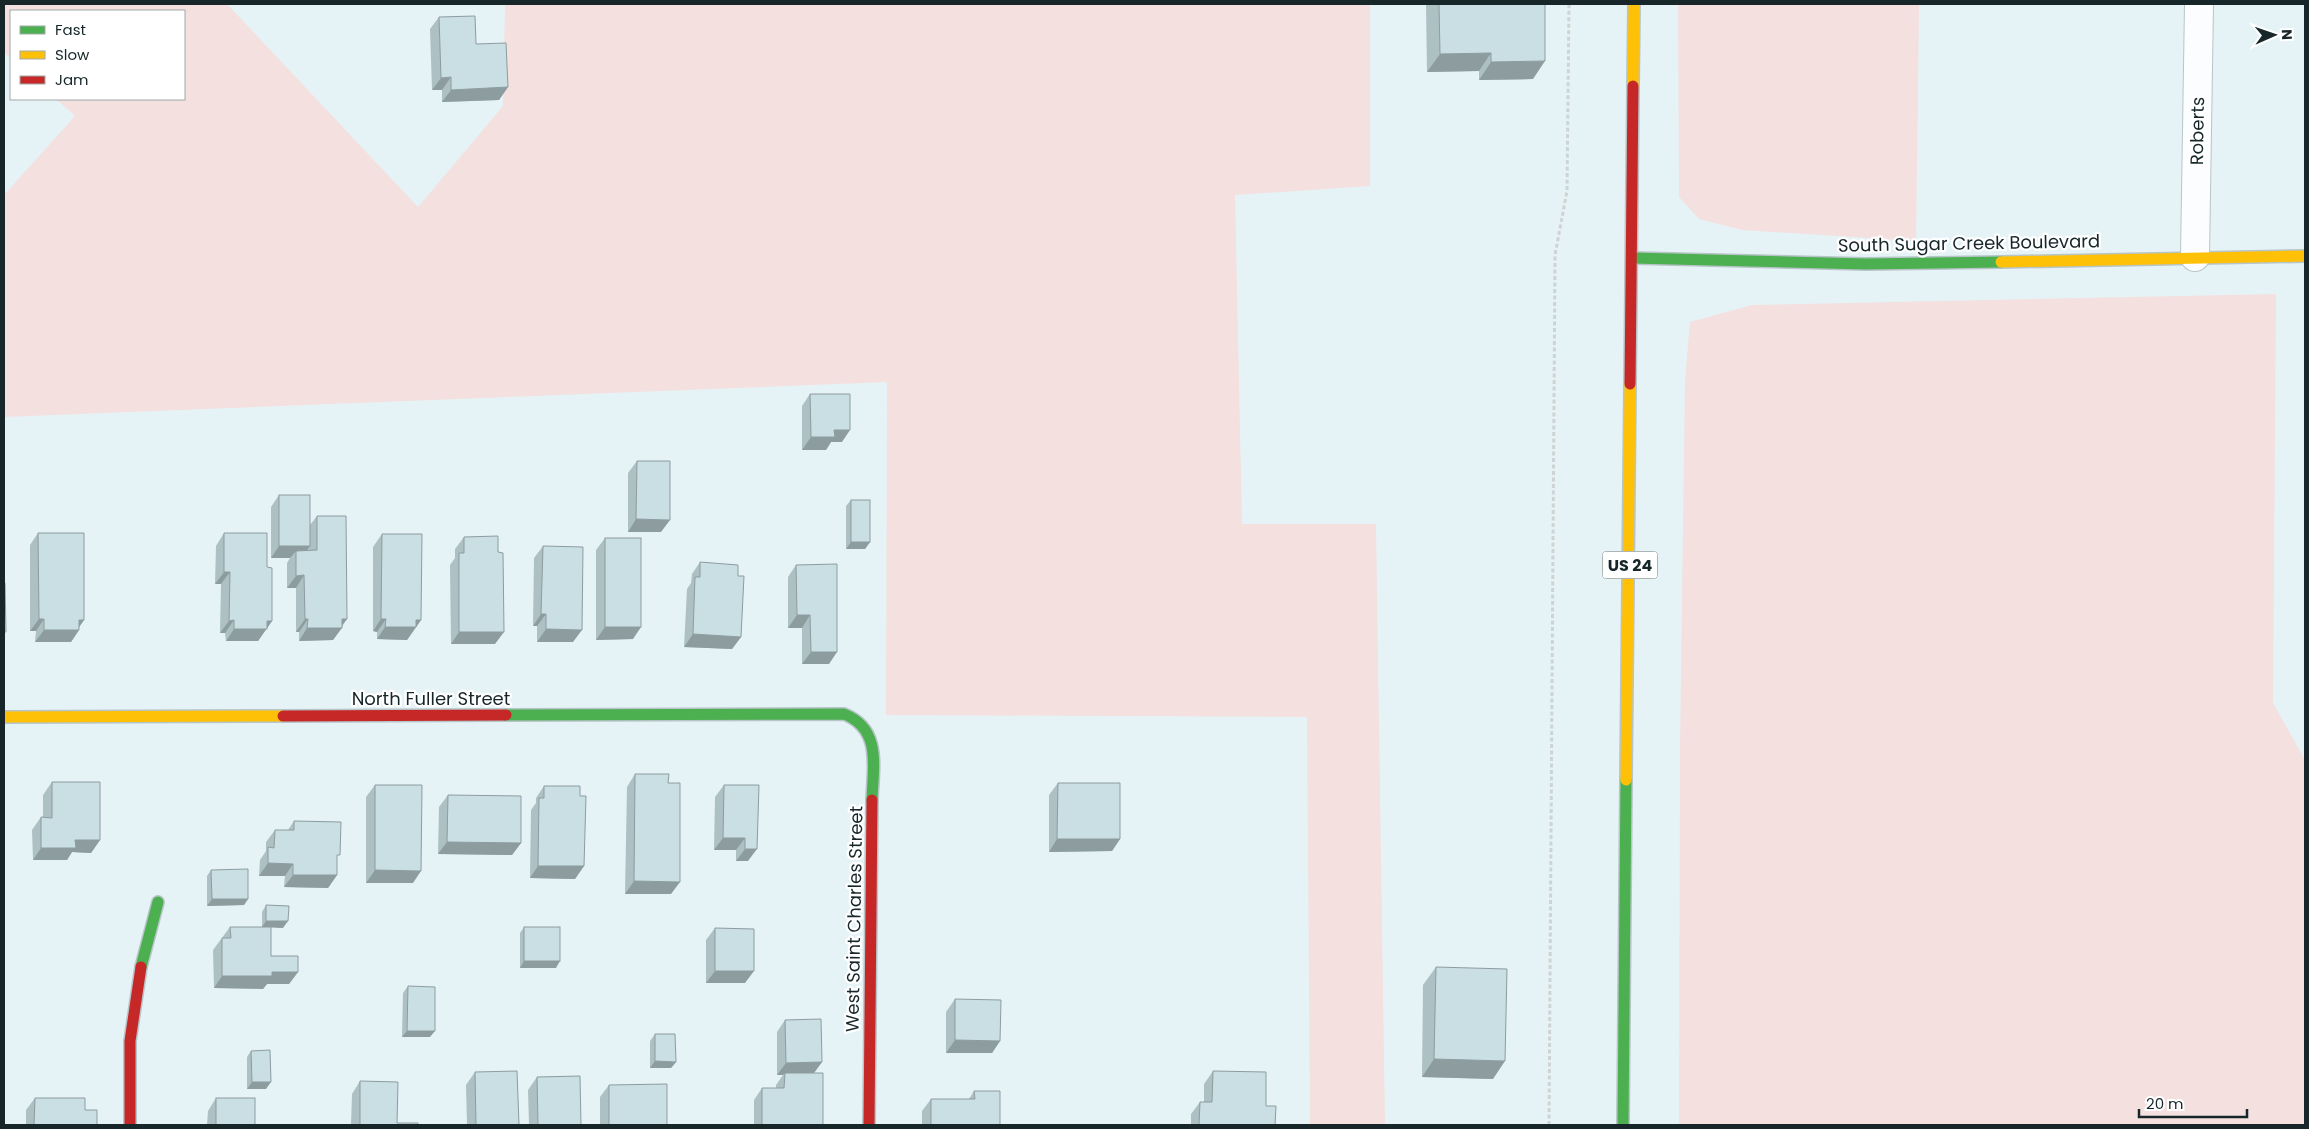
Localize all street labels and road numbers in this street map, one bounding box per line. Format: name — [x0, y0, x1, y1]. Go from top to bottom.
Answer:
street label: Roberts — [2184, 97, 2210, 165]
street label: South Sugar Creek Boulevard — [1838, 228, 2100, 258]
road number: US 24 — [1602, 552, 1658, 578]
street label: North Fuller Street — [352, 686, 510, 711]
street label: West Saint Charles Street — [840, 806, 868, 1032]

